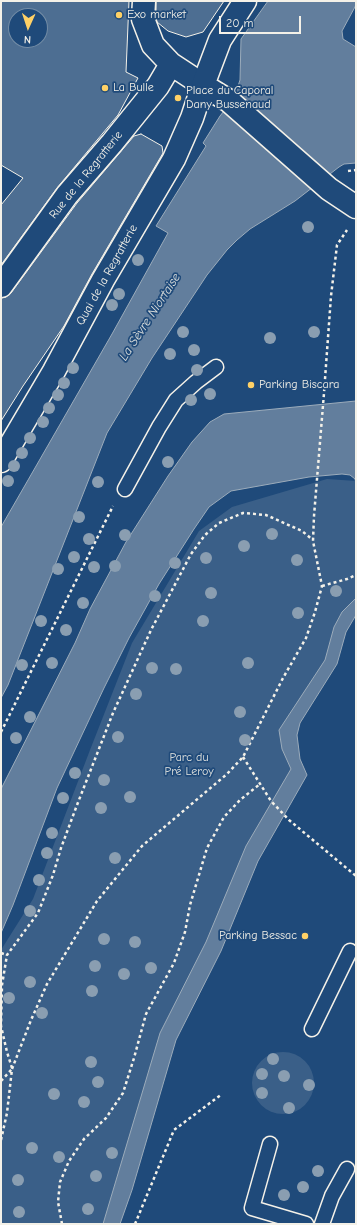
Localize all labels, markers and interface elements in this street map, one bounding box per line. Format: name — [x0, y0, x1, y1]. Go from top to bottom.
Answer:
north arrow — [8, 8, 48, 48]
place label: Exo market — [127, 8, 186, 22]
scale bar — [221, 8, 303, 34]
marker: Exo market — [114, 10, 124, 20]
text: 20 m — [226, 16, 254, 30]
text: N — [23, 33, 31, 46]
place label: La Bulle — [113, 81, 154, 95]
marker: La Bulle — [100, 83, 110, 93]
place label: Place du Caporal Dany Bussenaud — [186, 84, 273, 112]
marker: Place du Caporal Dany Bussenaud — [173, 93, 183, 103]
street label: Rue de la Regratterie — [46, 128, 126, 222]
street label: Quai de la Regratterie — [73, 222, 141, 328]
water label: La Sèvre Niortaise — [116, 270, 184, 364]
place label: Parking Biscara — [259, 378, 340, 392]
marker: Parking Biscara — [246, 380, 256, 390]
park label: Parc du Pré Leroy — [164, 751, 214, 779]
place label: Parking Bessac — [219, 929, 297, 943]
marker: Parking Bessac — [300, 931, 310, 941]

